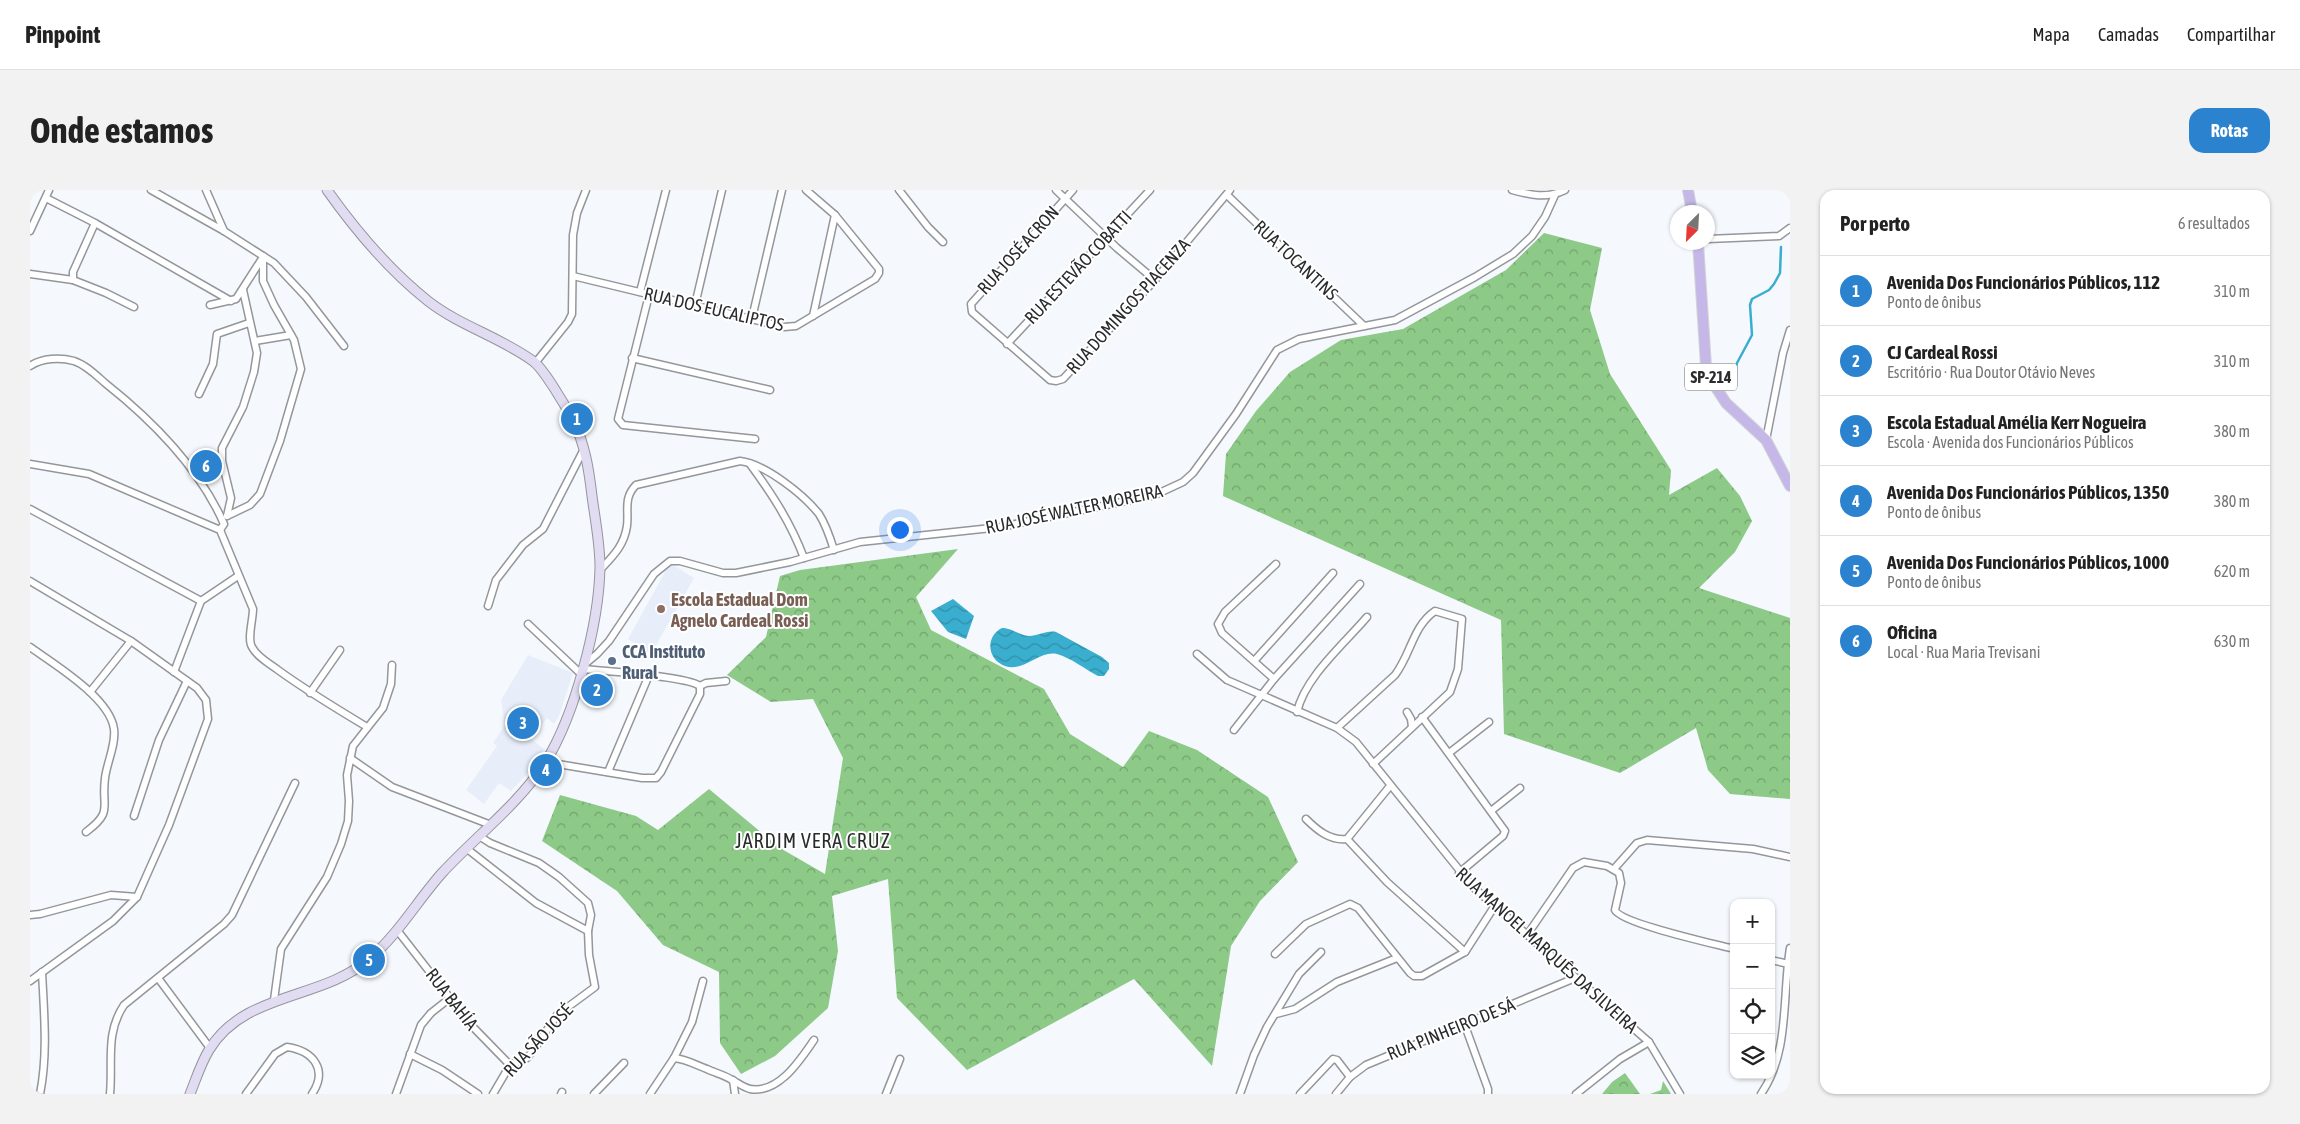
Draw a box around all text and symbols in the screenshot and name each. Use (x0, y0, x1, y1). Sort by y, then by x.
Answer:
text: Pinpoint (25, 21, 100, 48)
text: Mapa (2033, 24, 2070, 45)
text: Camadas (2098, 24, 2159, 45)
text: Compartilhar (2187, 24, 2275, 45)
button: Rotas (2189, 108, 2270, 153)
text: Onde estamos (30, 110, 213, 150)
street label: RUA JOSÉ ACRON (973, 201, 1063, 299)
north arrow (1670, 205, 1715, 250)
street label: RUA ESTEVÃO COBATTI (1020, 206, 1136, 328)
text: Por perto (1840, 211, 1910, 235)
text: 6 resultados (2178, 214, 2250, 232)
street label: RUA TOCANTINS (1250, 216, 1343, 305)
street label: RUA DOMINGOS PIACENZA (1062, 234, 1194, 378)
text: Avenida Dos Funcionários Públicos, 112 (1887, 271, 2160, 293)
text: 1 (1852, 282, 1860, 300)
text: 310 m (2214, 282, 2250, 300)
street label: RUA DOS EUCALIPTOS (642, 283, 786, 335)
text: Ponto de ônibus (1887, 293, 1981, 311)
text: CJ Cardeal Rossi (1887, 341, 1998, 363)
text: 2 (1852, 352, 1860, 370)
text: 310 m (2214, 352, 2250, 370)
road number: SP-214 (1685, 363, 1737, 390)
text: Escritório · Rua Doutor Otávio Neves (1887, 363, 2095, 381)
pin: 1 (561, 400, 593, 438)
text: Escola Estadual Amélia Kerr Nogueira (1887, 411, 2146, 433)
text: 3 (1852, 422, 1860, 440)
text: 380 m (2214, 422, 2250, 440)
text: Escola · Avenida dos Funcionários Públicos (1887, 433, 2134, 451)
pin: 6 (190, 447, 222, 485)
street label: RUA JOSÉ WALTER MOREIRA (984, 480, 1165, 538)
text: Avenida Dos Funcionários Públicos, 1350 (1887, 481, 2169, 503)
text: 4 (1852, 492, 1860, 510)
text: 380 m (2214, 492, 2250, 510)
text: Ponto de ônibus (1887, 503, 1981, 521)
your location (887, 517, 913, 543)
text: Avenida Dos Funcionários Públicos, 1000 (1887, 551, 2169, 573)
text: 5 (1852, 562, 1860, 580)
text: 620 m (2214, 562, 2250, 580)
text: Ponto de ônibus (1887, 573, 1981, 591)
place label: Escola Estadual Dom Agnelo Cardeal Rossi (670, 589, 808, 631)
marker: Escola Estadual Dom Agnelo Cardeal Rossi (655, 603, 667, 615)
text: Oficina (1887, 621, 1937, 643)
text: 6 (1852, 632, 1860, 650)
text: 630 m (2214, 632, 2250, 650)
place label: CCA Instituto Rural (622, 641, 705, 683)
text: Local · Rua Maria Trevisani (1887, 643, 2040, 661)
marker: CCA Instituto Rural (606, 655, 618, 667)
pin: 2 (581, 671, 613, 709)
pin: 3 (507, 704, 539, 742)
pin: 4 (530, 751, 562, 789)
district label: JARDIM VERA CRUZ (735, 829, 891, 852)
street label: RUA MANOEL MARQUÊS DA SILVEIRA (1452, 863, 1642, 1037)
map controls (1730, 899, 1775, 1079)
button: + (1730, 899, 1775, 944)
pin: 5 (353, 941, 385, 979)
button: − (1730, 944, 1775, 989)
street label: RUA BAHÍA (422, 964, 483, 1034)
button: locate (1730, 989, 1775, 1034)
street label: RUA PINHEIRO DE SÁ (1384, 994, 1518, 1064)
street label: RUA SÃO JOSÉ (499, 999, 577, 1081)
button: layers (1730, 1034, 1775, 1079)

